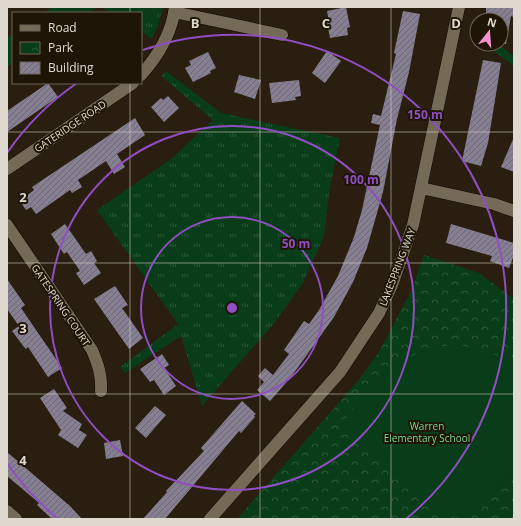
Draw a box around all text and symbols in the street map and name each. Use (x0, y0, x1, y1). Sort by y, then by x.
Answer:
legend (12, 12, 142, 84)
north arrow (469, 12, 509, 52)
text: N (486, 13, 499, 30)
text: B (191, 14, 200, 32)
text: C (322, 14, 330, 32)
text: D (451, 14, 461, 32)
text: Road (48, 19, 77, 36)
text: Park (48, 39, 74, 56)
text: Building (48, 59, 94, 76)
street label: GATERIDGE ROAD (31, 97, 109, 155)
text: 150 m (407, 106, 443, 123)
text: 100 m (343, 171, 379, 188)
text: 2 (19, 188, 27, 206)
street label: LAKESPRING WAY (376, 226, 418, 308)
text: 50 m (282, 235, 310, 252)
street label: GATESPRING COURT (28, 261, 94, 349)
centre of rings (225, 301, 239, 315)
text: 3 (19, 319, 27, 337)
park label: Warren Elementary School (384, 419, 470, 445)
text: 4 (19, 451, 27, 469)

